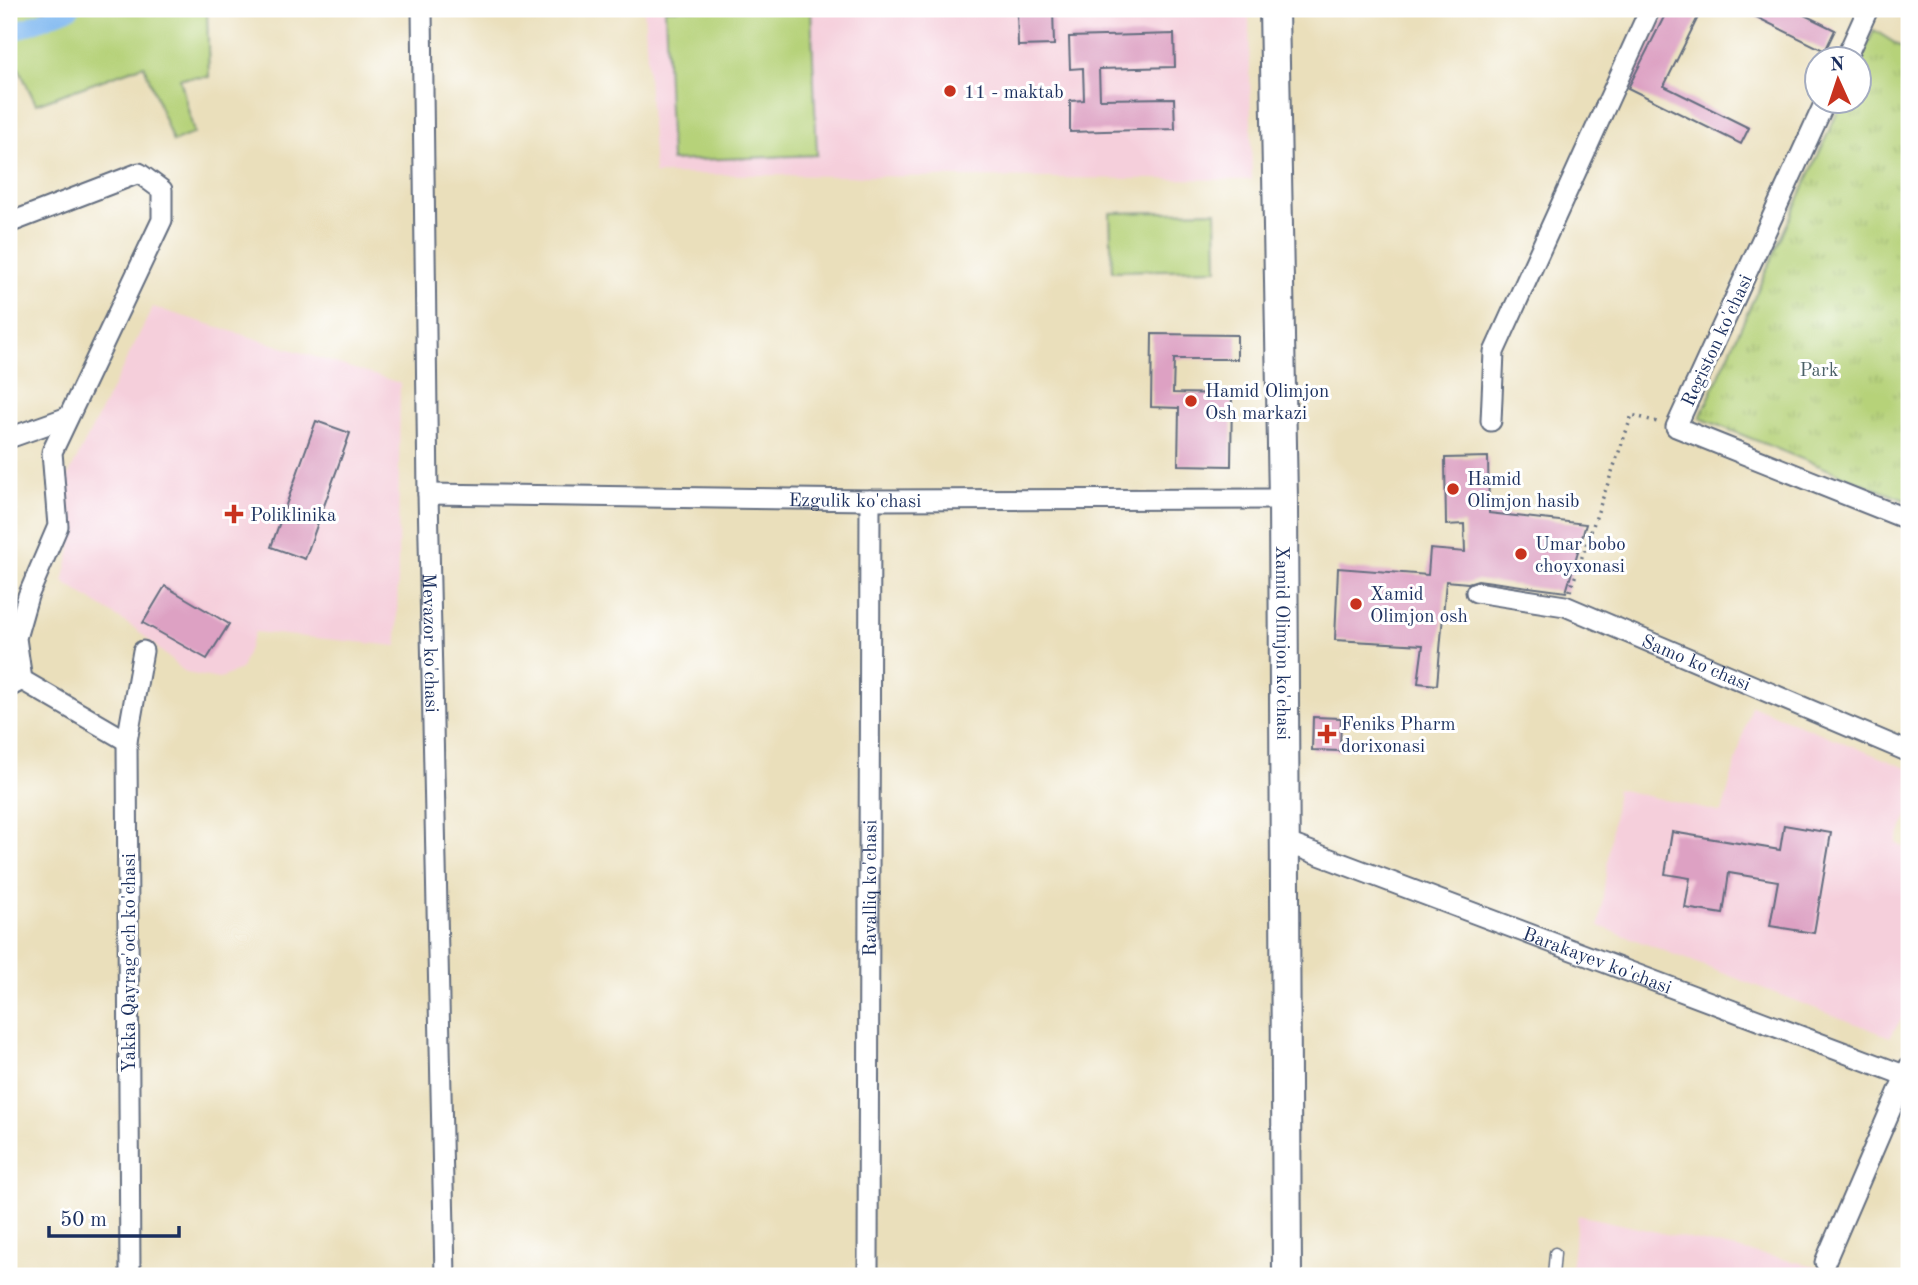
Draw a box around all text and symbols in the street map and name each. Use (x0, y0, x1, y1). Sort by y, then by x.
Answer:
north arrow (1802, 46, 1872, 116)
text: N (1829, 56, 1845, 75)
marker: 11 - maktab (942, 83, 958, 99)
place label: 11 - maktab (964, 84, 1064, 103)
street label: Registon ko'chasi (1679, 272, 1757, 410)
park label: Park (1799, 362, 1839, 381)
place label: Hamid Olimjon Osh markazi (1205, 383, 1329, 424)
marker: Hamid Olimjon Osh markazi (1183, 393, 1199, 409)
place label: Hamid Olimjon hasib (1467, 471, 1580, 512)
marker: Hamid Olimjon hasib (1445, 481, 1461, 497)
street label: Ezgulik ko'chasi (788, 492, 921, 512)
marker: Poliklinika (224, 504, 244, 524)
place label: Poliklinika (250, 507, 337, 526)
place label: Umar bobo choyxonasi (1535, 536, 1626, 577)
street label: Xamid Olimjon ko'chasi (1271, 546, 1291, 740)
marker: Umar bobo choyxonasi (1513, 546, 1529, 562)
street label: Mevazor ko'chasi (418, 573, 440, 713)
place label: Xamid Olimjon osh (1370, 586, 1468, 627)
marker: Xamid Olimjon osh (1348, 596, 1364, 612)
street label: Samo ko'chasi (1638, 633, 1753, 696)
place label: Feniks Pharm dorixonasi (1341, 716, 1456, 757)
marker: Feniks Pharm dorixonasi (1319, 726, 1335, 742)
street label: Ravalliq ko'chasi (862, 820, 881, 956)
street label: Yakka Qayrag'och ko'chasi (121, 853, 140, 1073)
street label: Barakayev ko'chasi (1520, 925, 1674, 999)
scale bar (49, 1194, 178, 1238)
text: 50 m (60, 1210, 107, 1231)

